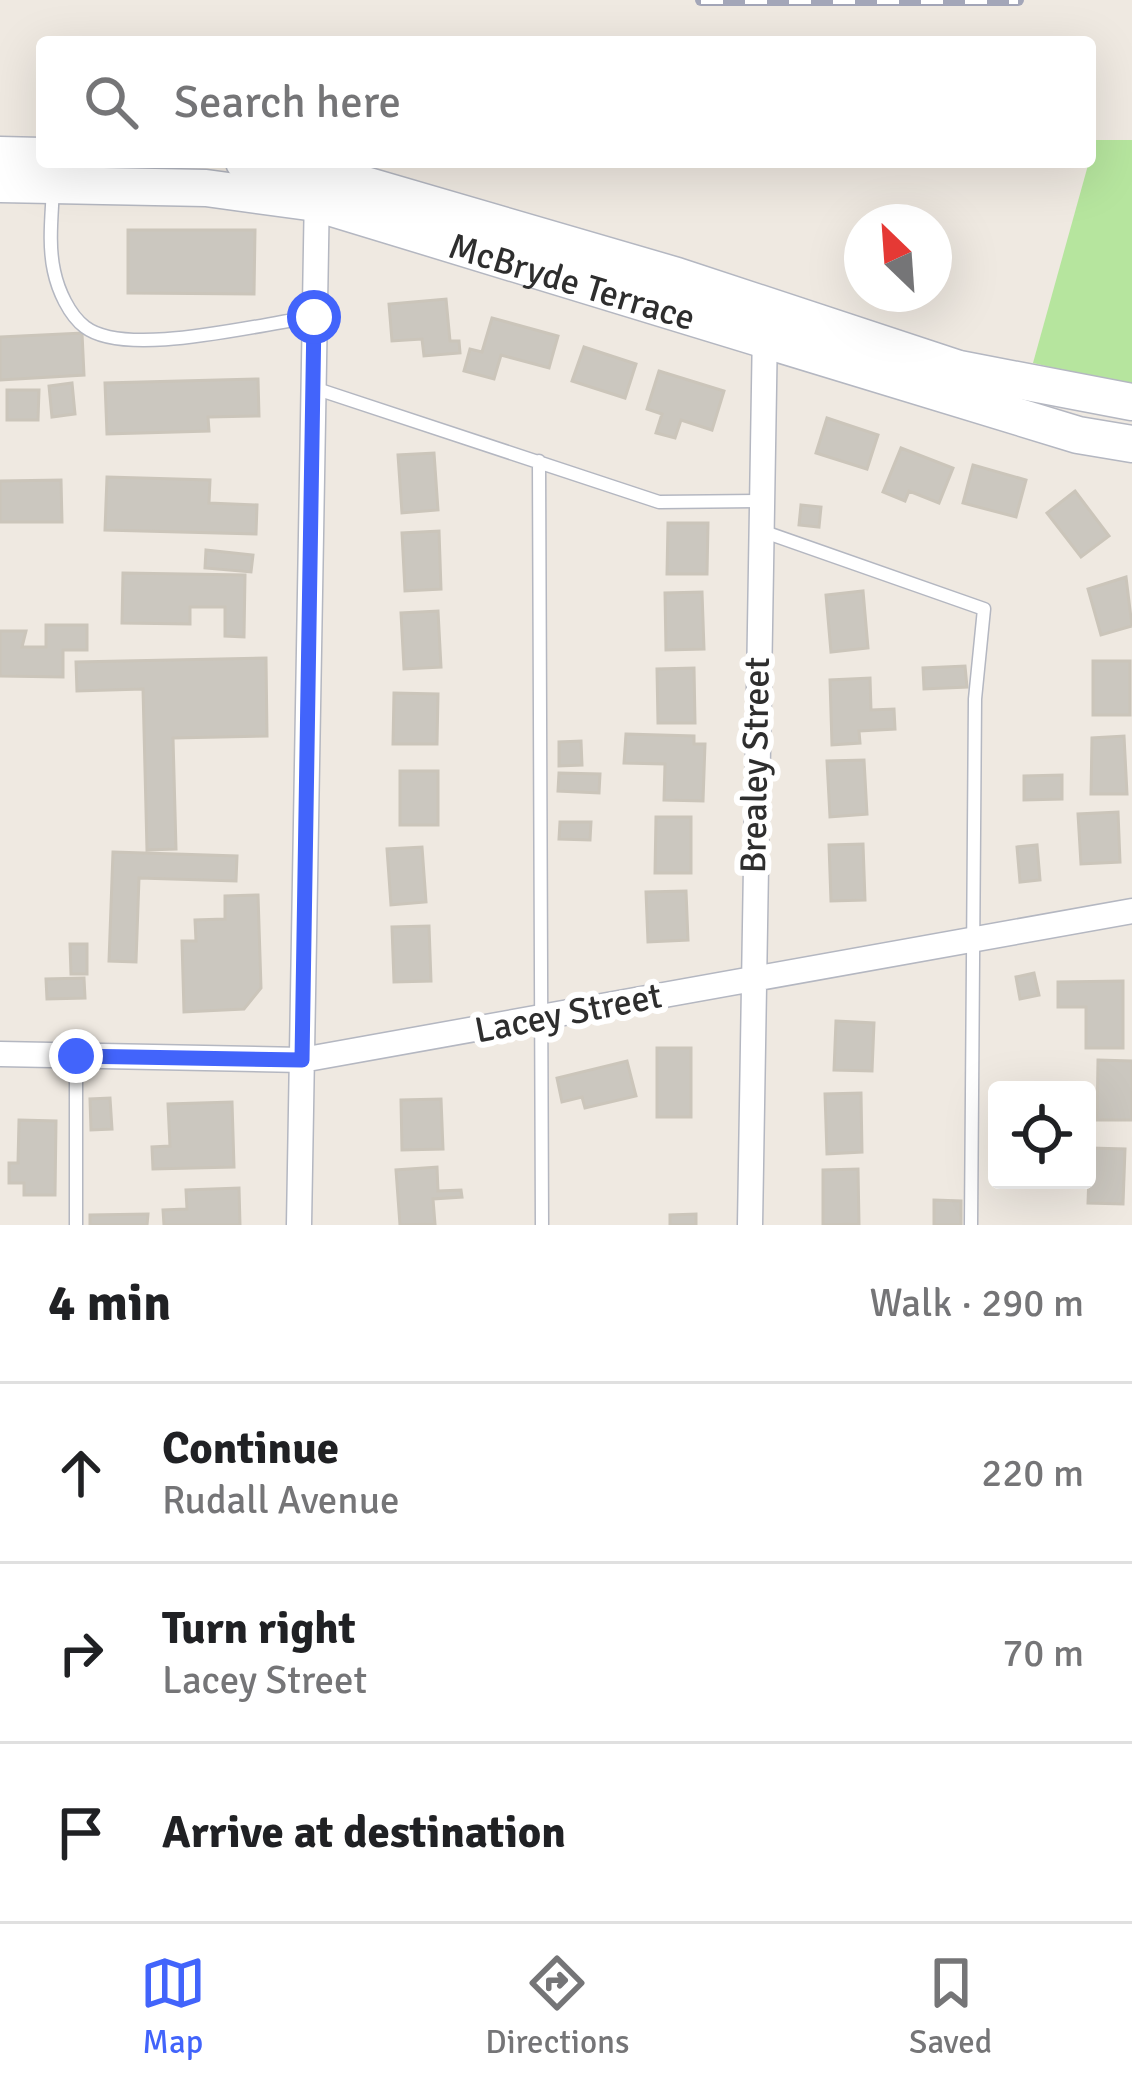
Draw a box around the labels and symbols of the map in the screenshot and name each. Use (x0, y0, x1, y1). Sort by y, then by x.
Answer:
north arrow (844, 204, 952, 312)
street label: McBryde Terrace (443, 224, 700, 341)
route start (287, 290, 341, 344)
street label: Brealey Street (731, 656, 780, 874)
street label: Lacey Street (471, 973, 666, 1054)
route end (49, 1029, 103, 1083)

